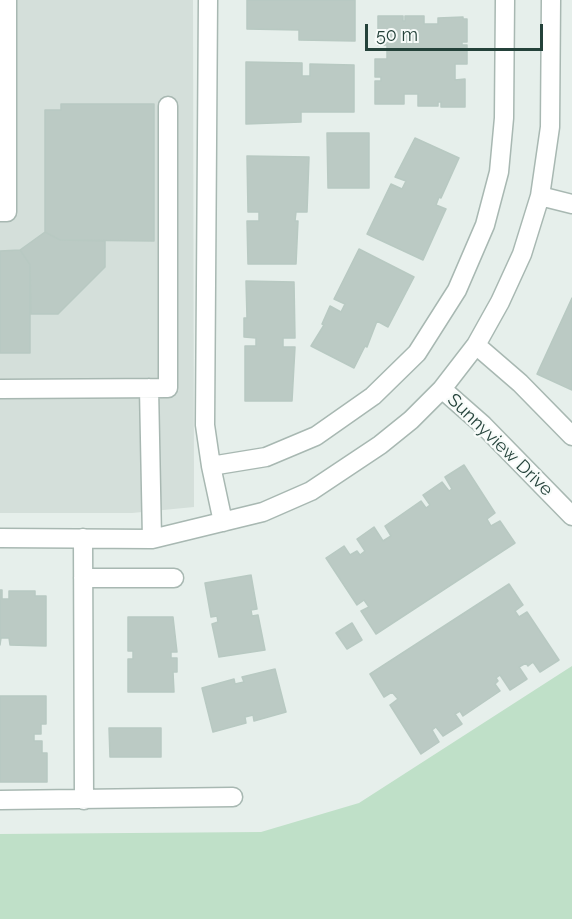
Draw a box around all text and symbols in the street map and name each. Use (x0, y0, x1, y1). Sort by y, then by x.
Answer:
scale bar (368, 12, 546, 50)
text: 50 m (376, 24, 418, 45)
street label: Sunnyview Drive (443, 389, 557, 501)

